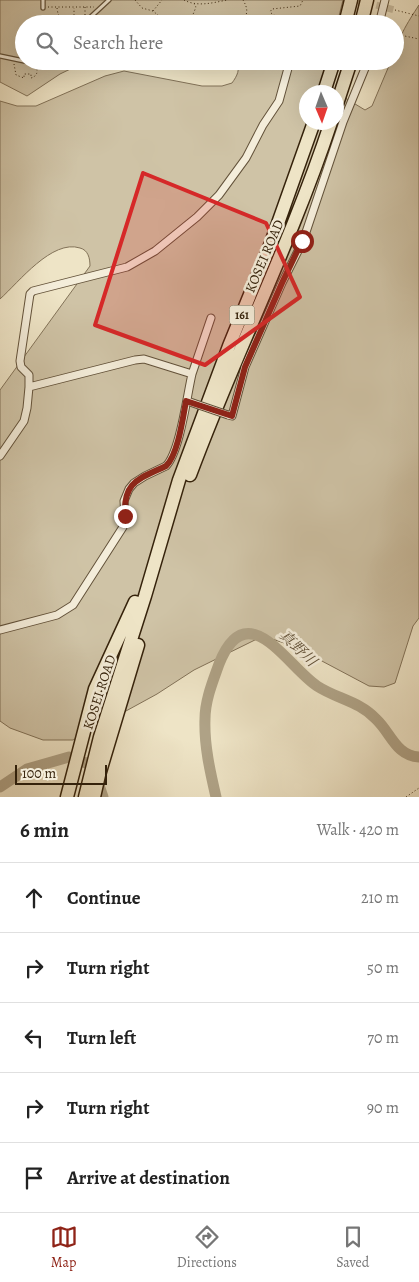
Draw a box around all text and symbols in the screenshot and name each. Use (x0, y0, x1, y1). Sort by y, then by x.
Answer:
search box (15, 15, 404, 70)
icon: search (33, 29, 61, 57)
text: Search here (73, 30, 163, 56)
north arrow (299, 85, 344, 130)
street label: KOSEI ROAD (241, 217, 288, 296)
route start (291, 230, 314, 253)
road number: 161 (230, 306, 254, 324)
route end (114, 505, 137, 528)
water label: 真野川 (275, 625, 323, 672)
street label: KOSEI ROAD (78, 652, 121, 732)
scale bar (15, 762, 108, 785)
text: 100 m (22, 764, 56, 783)
text: 6 min (20, 816, 69, 844)
text: Walk · 420 m (317, 819, 399, 841)
icon: ahead (20, 884, 48, 912)
text: Continue (67, 885, 141, 911)
text: 210 m (361, 887, 399, 909)
icon: right (20, 954, 48, 982)
text: Turn right (67, 955, 149, 981)
text: 50 m (367, 957, 399, 979)
icon: left (20, 1024, 48, 1052)
text: Turn left (67, 1025, 136, 1051)
text: 70 m (367, 1027, 399, 1049)
icon: right (20, 1094, 48, 1122)
text: Turn right (67, 1095, 149, 1121)
text: 90 m (367, 1097, 399, 1119)
icon: arrive (20, 1164, 48, 1192)
text: Arrive at destination (67, 1165, 230, 1191)
tab: Map (50, 1223, 78, 1272)
tab: Directions (177, 1223, 237, 1272)
tab: Saved (336, 1223, 369, 1272)

